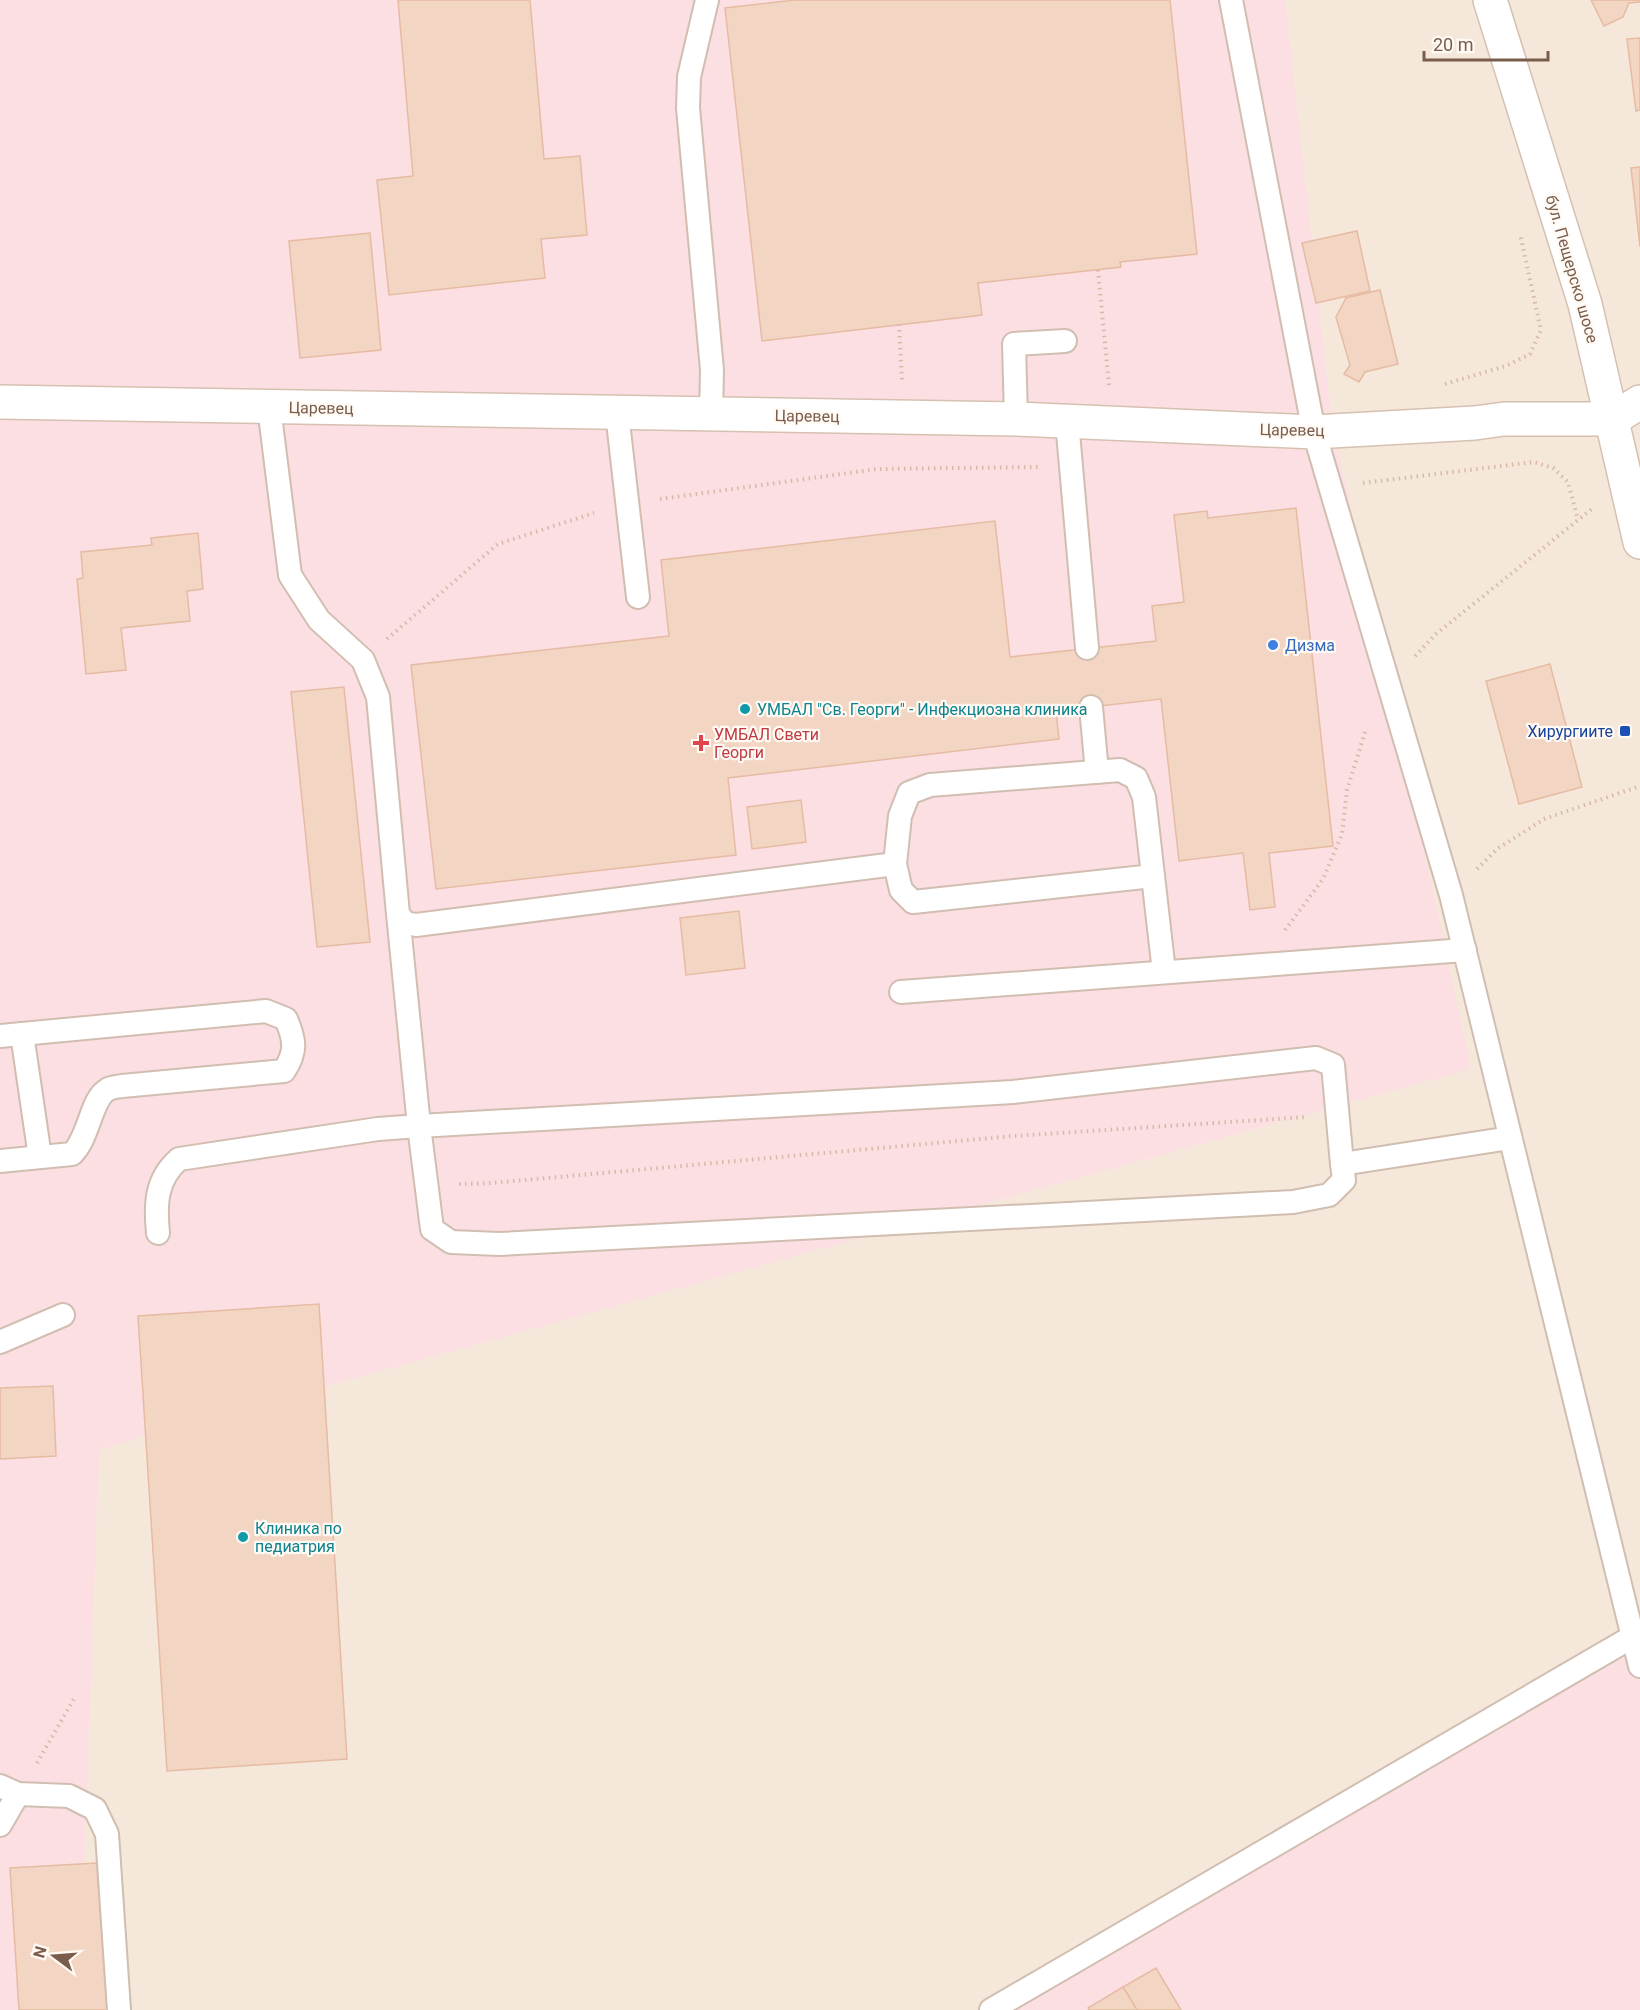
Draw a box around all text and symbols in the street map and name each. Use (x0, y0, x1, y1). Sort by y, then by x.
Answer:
scale bar (1424, 24, 1548, 62)
text: 20 m (1433, 34, 1473, 55)
street label: бул. Пещерско шосе (1542, 193, 1602, 345)
street label: Царевец (288, 398, 354, 418)
street label: Царевец (774, 406, 840, 426)
street label: Царевец (1259, 420, 1325, 440)
place label: Дизма (1285, 636, 1335, 655)
marker: Дизма (1266, 638, 1280, 652)
place label: УМБАЛ "Св. Георги" - Инфекциозна клиника (757, 700, 1088, 719)
marker: УМБАЛ "Св. Георги" - Инфекциозна клиника (738, 702, 752, 716)
place label: Хирургиите (1528, 722, 1613, 741)
marker: Хирургиите (1618, 724, 1632, 738)
place label: УМБАЛ Свети Георги (714, 725, 819, 762)
marker: УМБАЛ Свети Георги (692, 734, 710, 752)
place label: Клиника по педиатрия (255, 1519, 342, 1556)
marker: Клиника по педиатрия (236, 1530, 250, 1544)
north arrow (24, 1926, 84, 1986)
text: N (29, 1944, 51, 1960)

